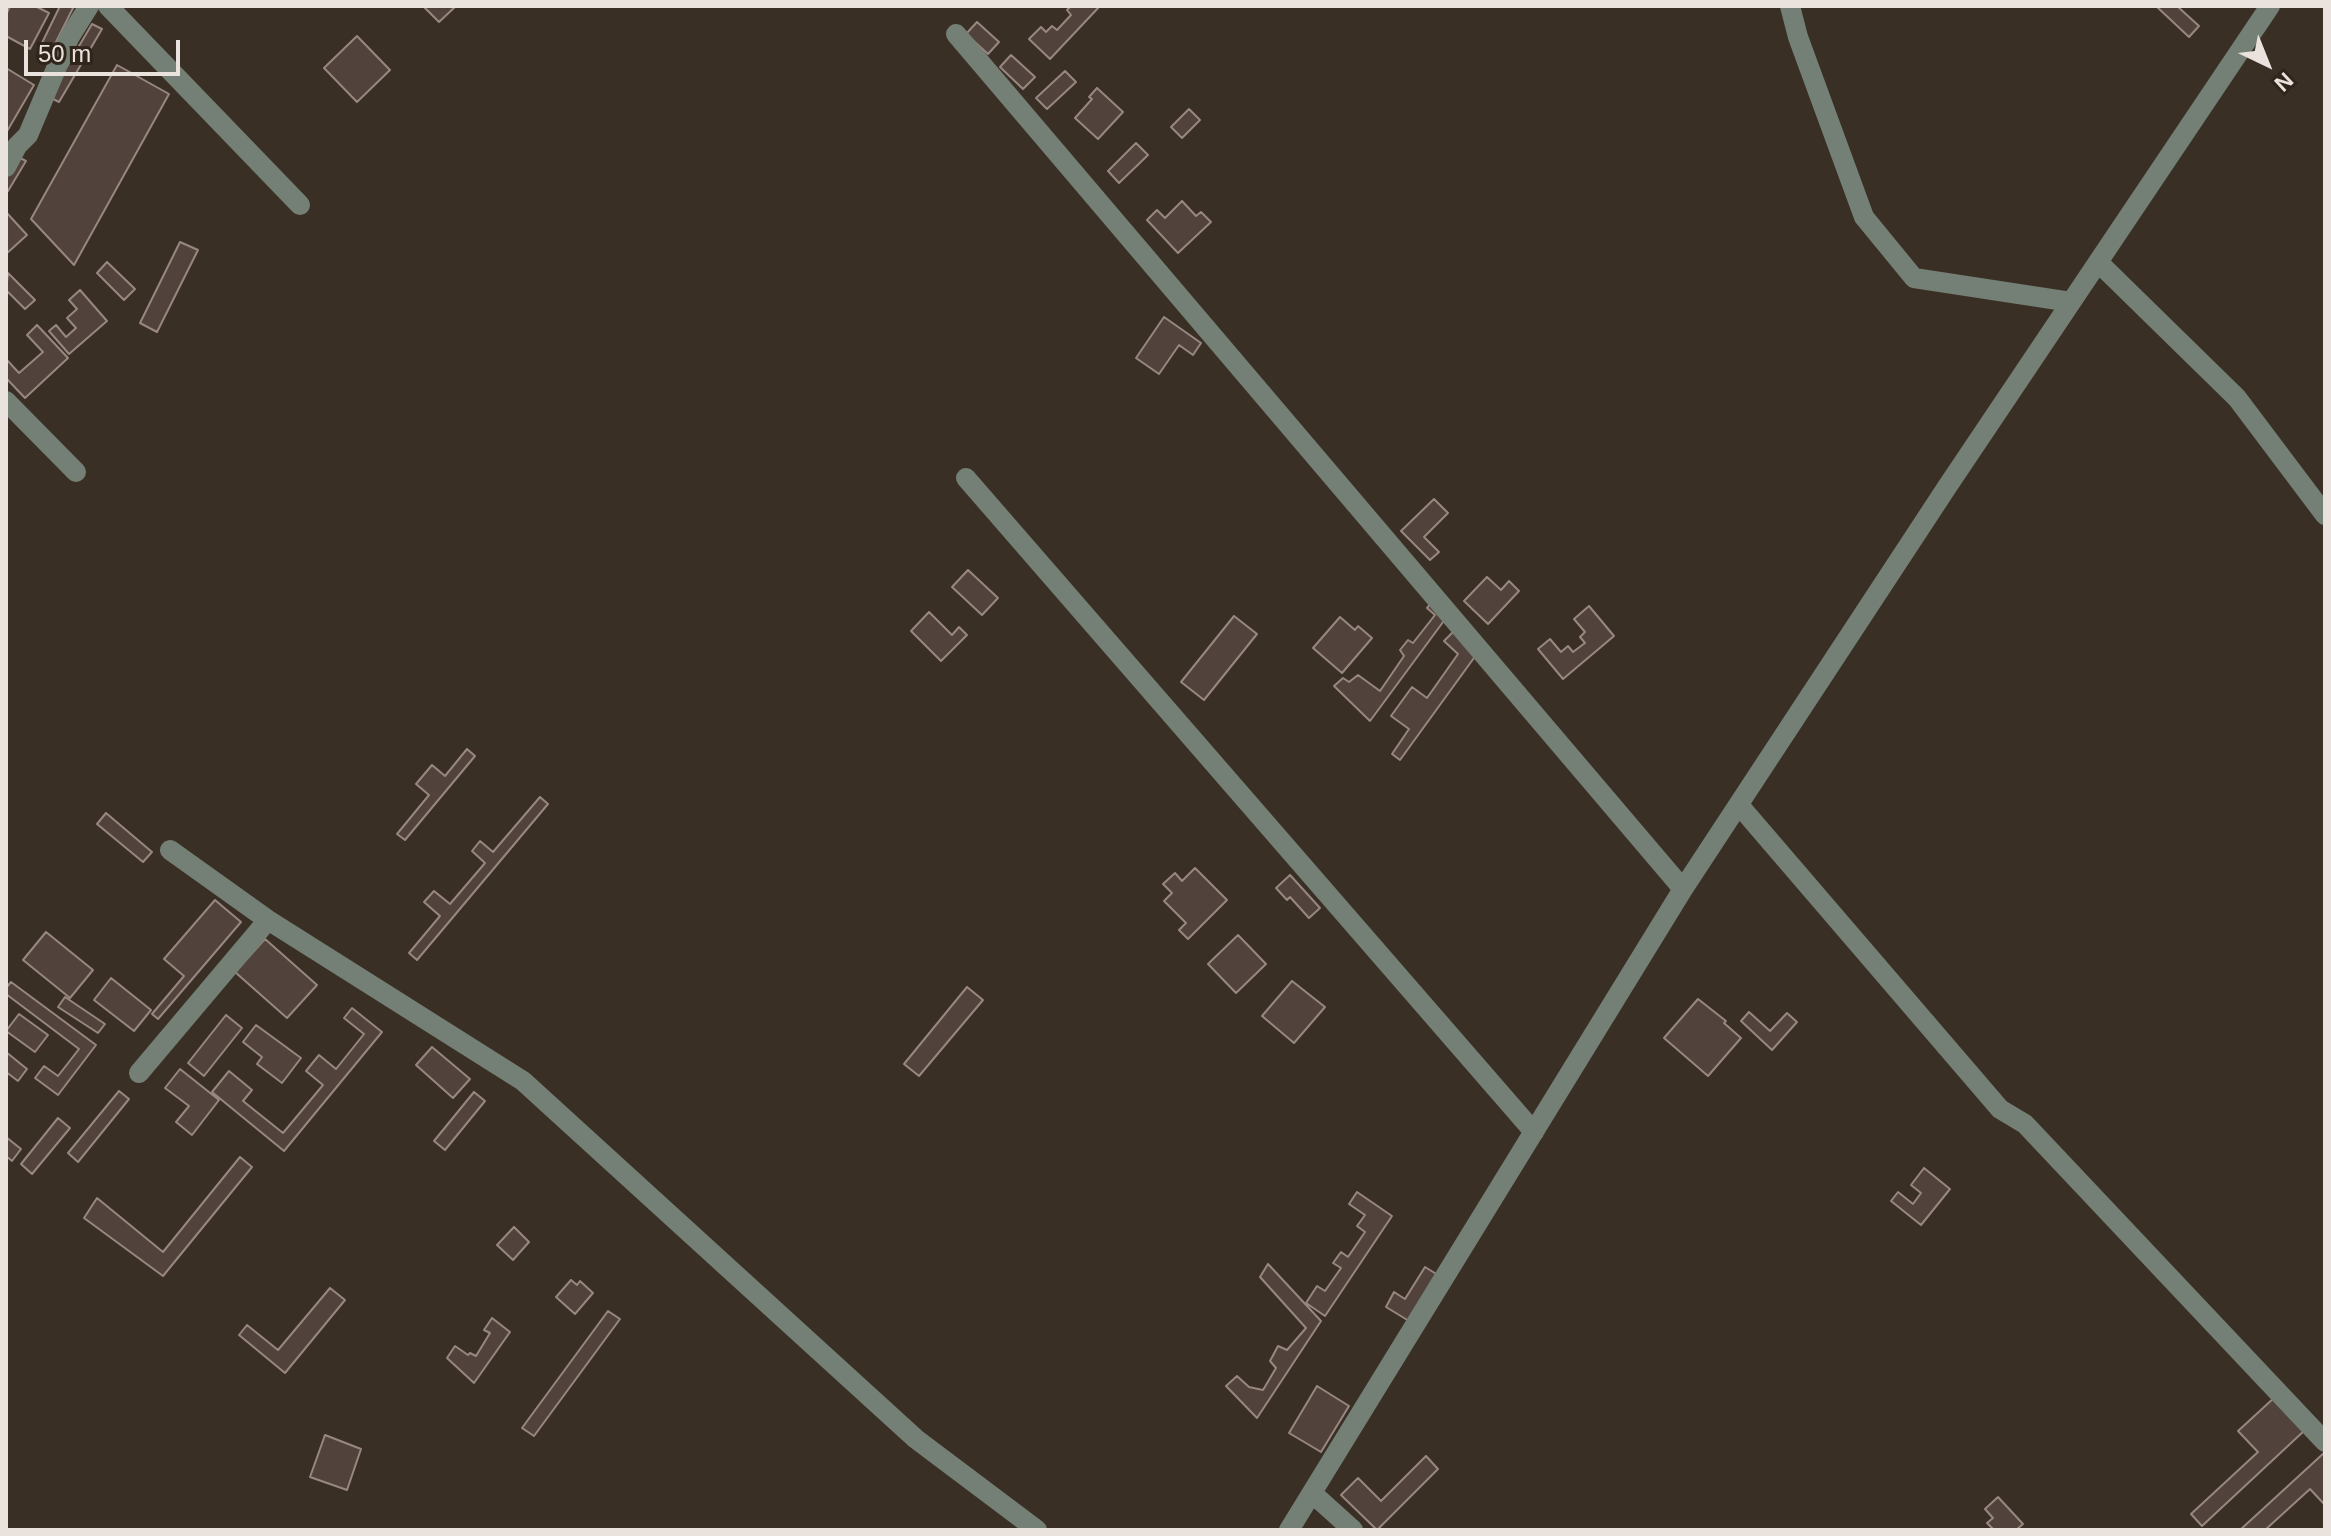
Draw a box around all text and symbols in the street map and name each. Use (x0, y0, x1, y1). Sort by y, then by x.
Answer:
scale bar (28, 24, 184, 74)
north arrow (2227, 24, 2307, 104)
text: 50 m (38, 40, 91, 67)
text: N (2269, 67, 2298, 96)

